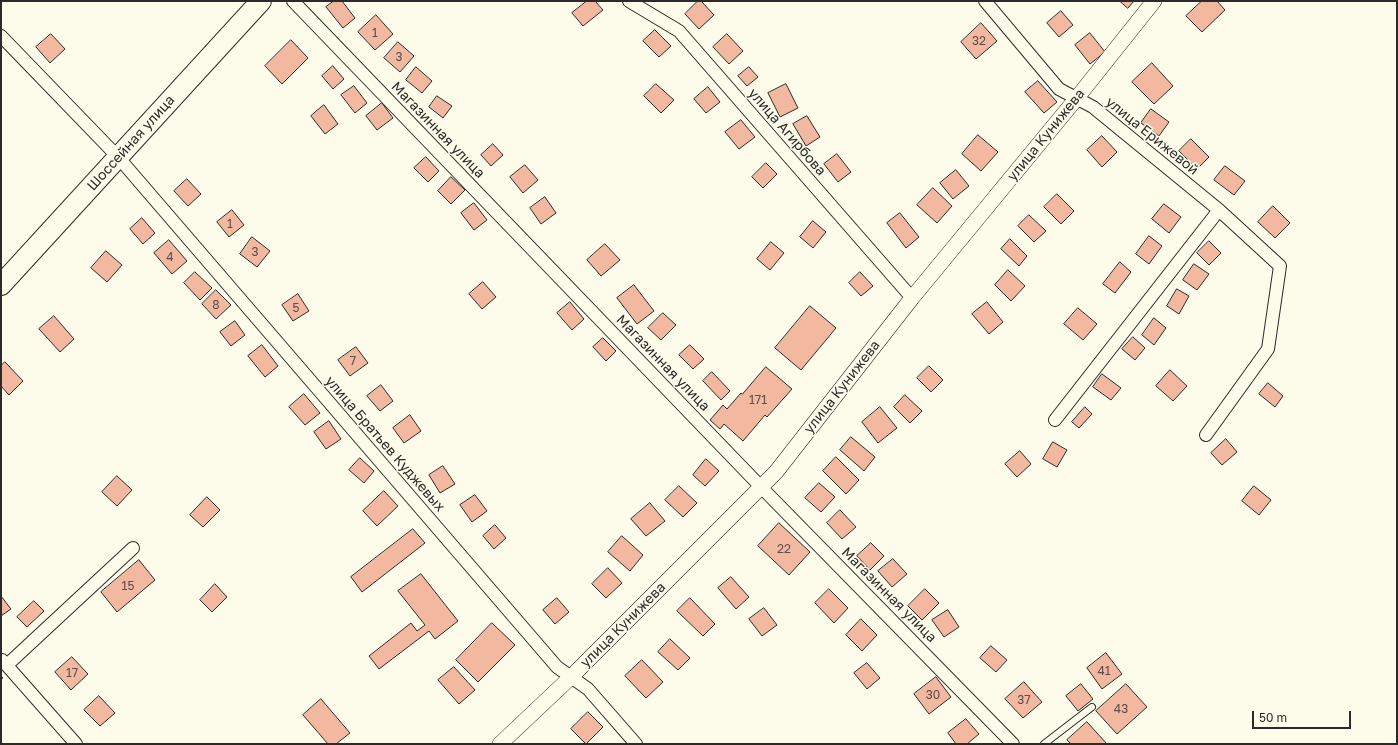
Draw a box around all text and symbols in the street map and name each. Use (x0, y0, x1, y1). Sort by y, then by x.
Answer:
house number: 1 (372, 26, 378, 40)
house number: 32 (972, 34, 986, 48)
house number: 3 (395, 50, 403, 64)
street label: Магазинная улица (388, 78, 488, 182)
street label: улица Агирбова (745, 85, 829, 179)
street label: улица Кунижева (1004, 86, 1088, 184)
street label: Шоссейная улица (84, 92, 178, 194)
street label: улица Ерижевой (1102, 94, 1202, 178)
house number: 1 (227, 217, 233, 231)
house number: 3 (251, 245, 259, 259)
house number: 4 (166, 250, 174, 264)
house number: 8 (212, 298, 220, 312)
house number: 5 (293, 301, 299, 315)
street label: Магазинная улица (613, 311, 713, 415)
street label: улица Кунижева (800, 337, 884, 437)
house number: 7 (350, 354, 356, 368)
street label: улица Братьев Куджевых (322, 373, 448, 515)
house number: 171 (749, 393, 767, 407)
house number: 22 (777, 542, 791, 556)
street label: Магазинная улица (838, 544, 940, 646)
house number: 15 (122, 579, 134, 593)
street label: улица Кунижева (577, 579, 669, 671)
house number: 41 (1097, 664, 1111, 678)
house number: 17 (66, 666, 78, 680)
house number: 30 (926, 688, 940, 702)
house number: 37 (1017, 693, 1031, 707)
house number: 43 (1114, 702, 1128, 716)
scale bar (1254, 703, 1353, 729)
text: 50 m (1259, 710, 1287, 725)

